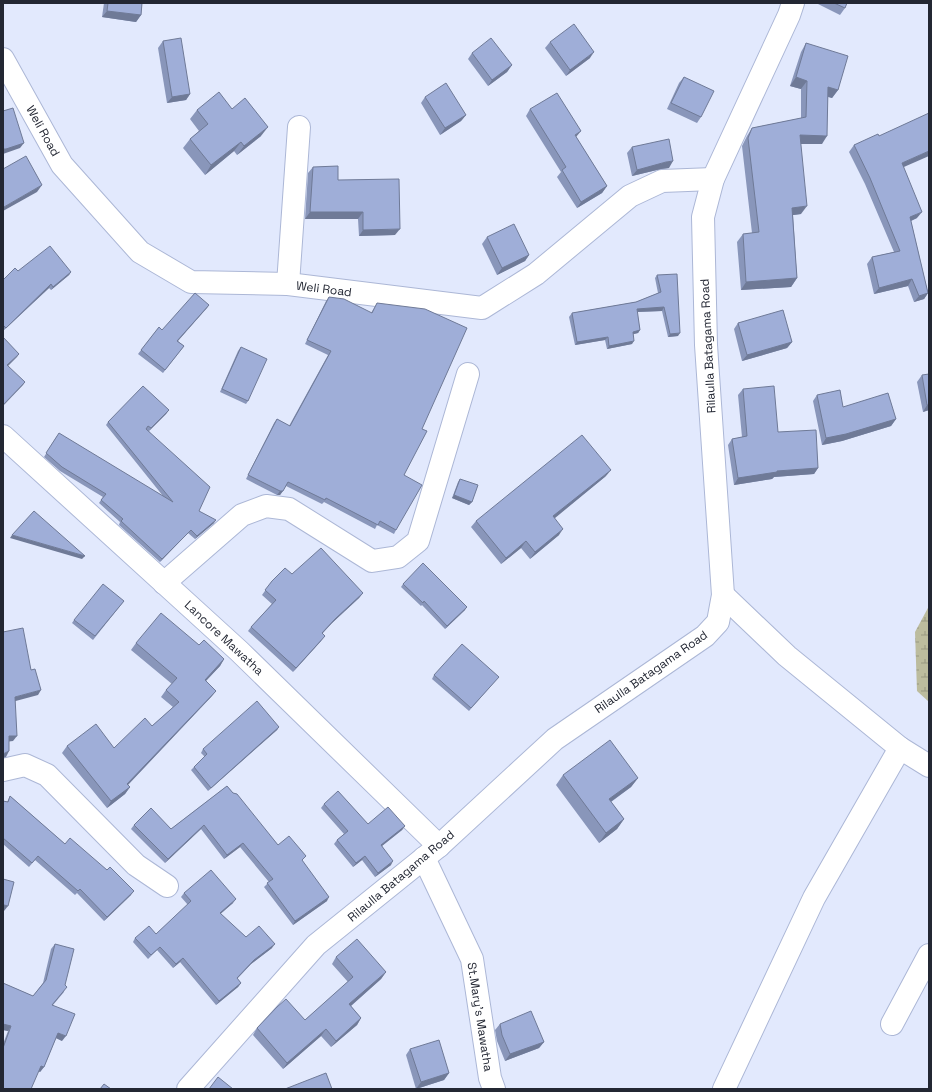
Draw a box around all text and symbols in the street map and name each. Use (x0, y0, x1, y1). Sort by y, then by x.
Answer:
street label: Weli Road (22, 103, 64, 159)
street label: Weli Road (295, 278, 353, 300)
street label: Rilaulla Batagama Road (696, 278, 720, 414)
street label: Lancore Mawatha (181, 597, 267, 679)
street label: Rilaulla Batagama Road (591, 627, 711, 717)
street label: Rilaulla Batagama Road (344, 827, 458, 925)
street label: St.Mary's Mawatha (463, 961, 497, 1073)

